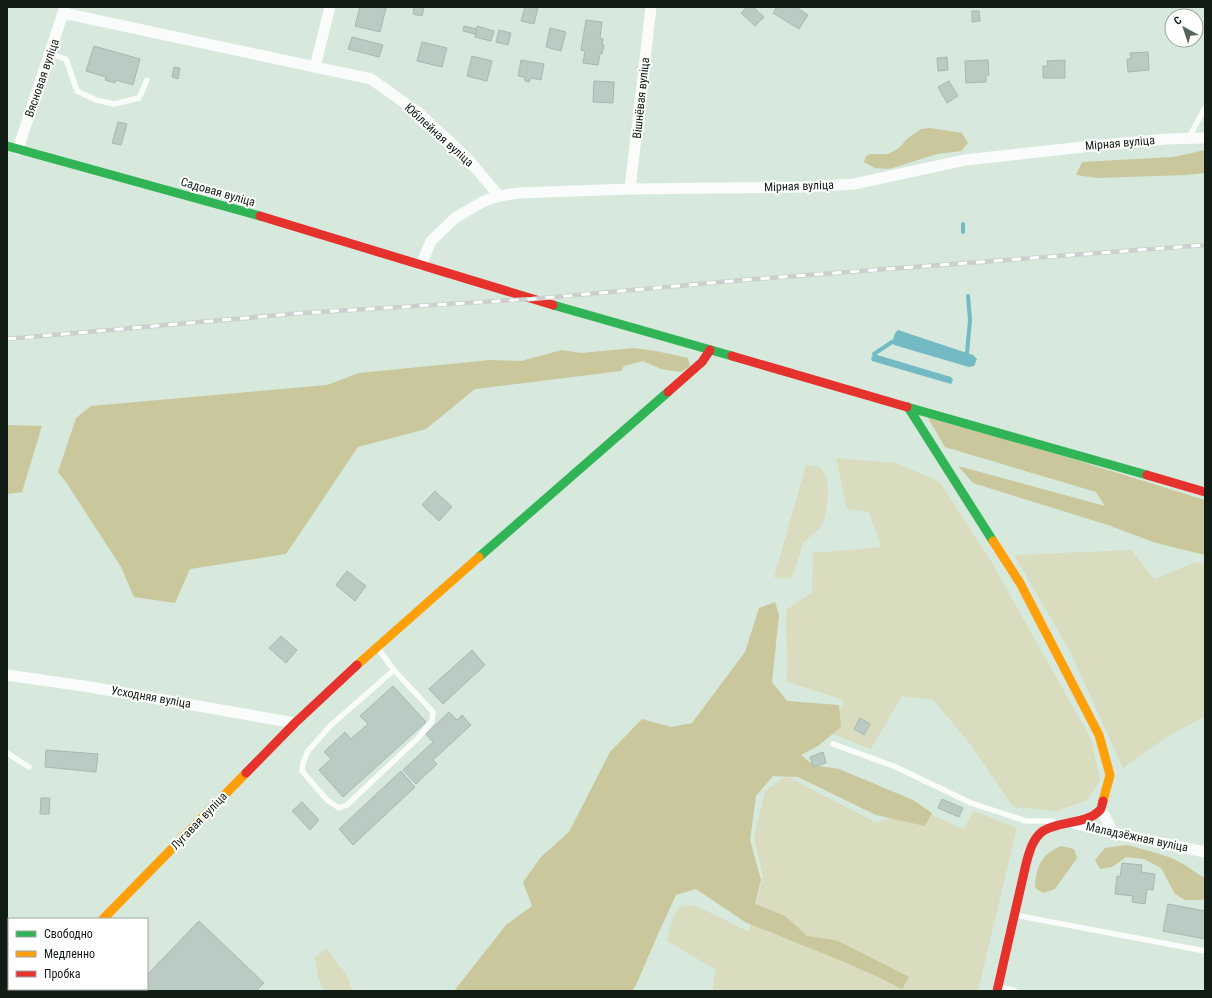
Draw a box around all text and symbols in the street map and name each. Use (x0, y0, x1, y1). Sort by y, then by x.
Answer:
north arrow (1164, 8, 1204, 48)
text: С (1171, 14, 1184, 28)
street label: Вясновая вуліца (22, 37, 62, 119)
street label: Вішнёвая вуліца (630, 57, 652, 139)
street label: Юбілейная вуліца (402, 100, 476, 170)
street label: Мірная вуліца (1085, 133, 1156, 153)
street label: Садовая вуліца (179, 175, 257, 209)
street label: Мірная вуліца (764, 178, 834, 194)
street label: Усходняя вуліца (110, 683, 192, 711)
street label: Лугавая вуліца (168, 789, 230, 853)
street label: Маладзёжная вуліца (1085, 819, 1190, 855)
legend (8, 918, 148, 990)
text: Свободно (44, 927, 93, 941)
text: Медленно (44, 947, 95, 961)
text: Пробка (44, 967, 81, 981)

